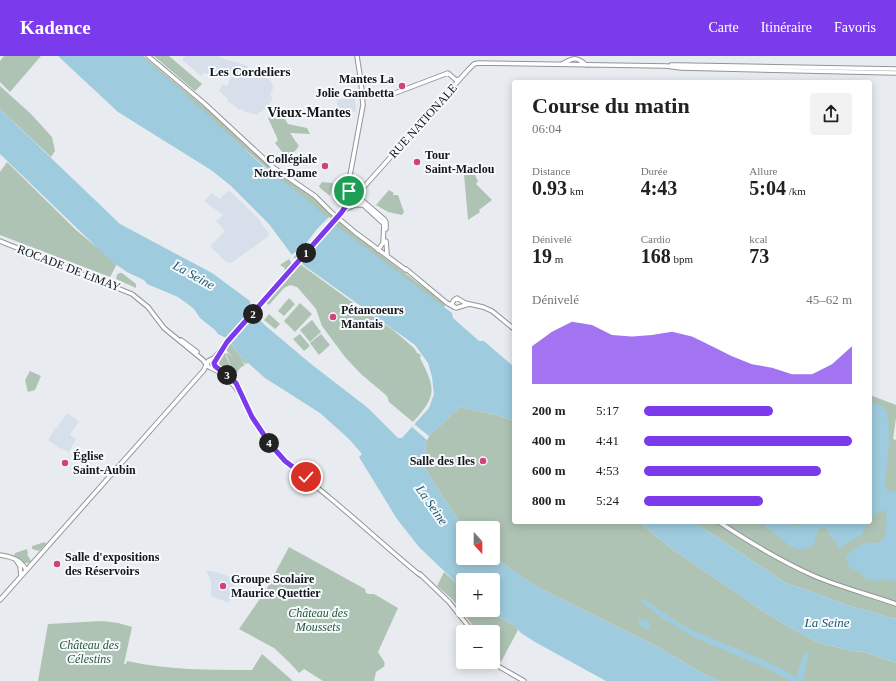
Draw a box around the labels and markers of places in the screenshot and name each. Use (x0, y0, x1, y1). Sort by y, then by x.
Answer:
place label: Mantes La Jolie Gambetta (316, 72, 394, 100)
marker: Mantes La Jolie Gambetta (397, 81, 407, 91)
place label: Tour Saint-Maclou (425, 148, 495, 176)
place label: Collégiale Notre-Dame (254, 152, 318, 180)
marker: Tour Saint-Maclou (412, 157, 422, 167)
marker: Collégiale Notre-Dame (320, 161, 330, 171)
pin (332, 174, 366, 208)
pin: 1 (296, 243, 316, 263)
place label: Pétancoeurs Mantais (341, 303, 404, 331)
pin: 2 (243, 304, 263, 324)
marker: Pétancoeurs Mantais (328, 312, 338, 322)
pin: 3 (217, 365, 237, 385)
pin: 4 (259, 433, 279, 453)
place label: Église Saint-Aubin (73, 449, 136, 477)
place label: Salle des Iles (410, 454, 475, 468)
marker: Salle des Iles (478, 456, 488, 466)
marker: Église Saint-Aubin (60, 458, 70, 468)
pin (289, 460, 323, 494)
place label: Salle d'expositions des Réservoirs (65, 550, 160, 578)
marker: Salle d'expositions des Réservoirs (52, 559, 62, 569)
place label: Groupe Scolaire Maurice Quettier (231, 572, 321, 600)
marker: Groupe Scolaire Maurice Quettier (218, 581, 228, 591)

